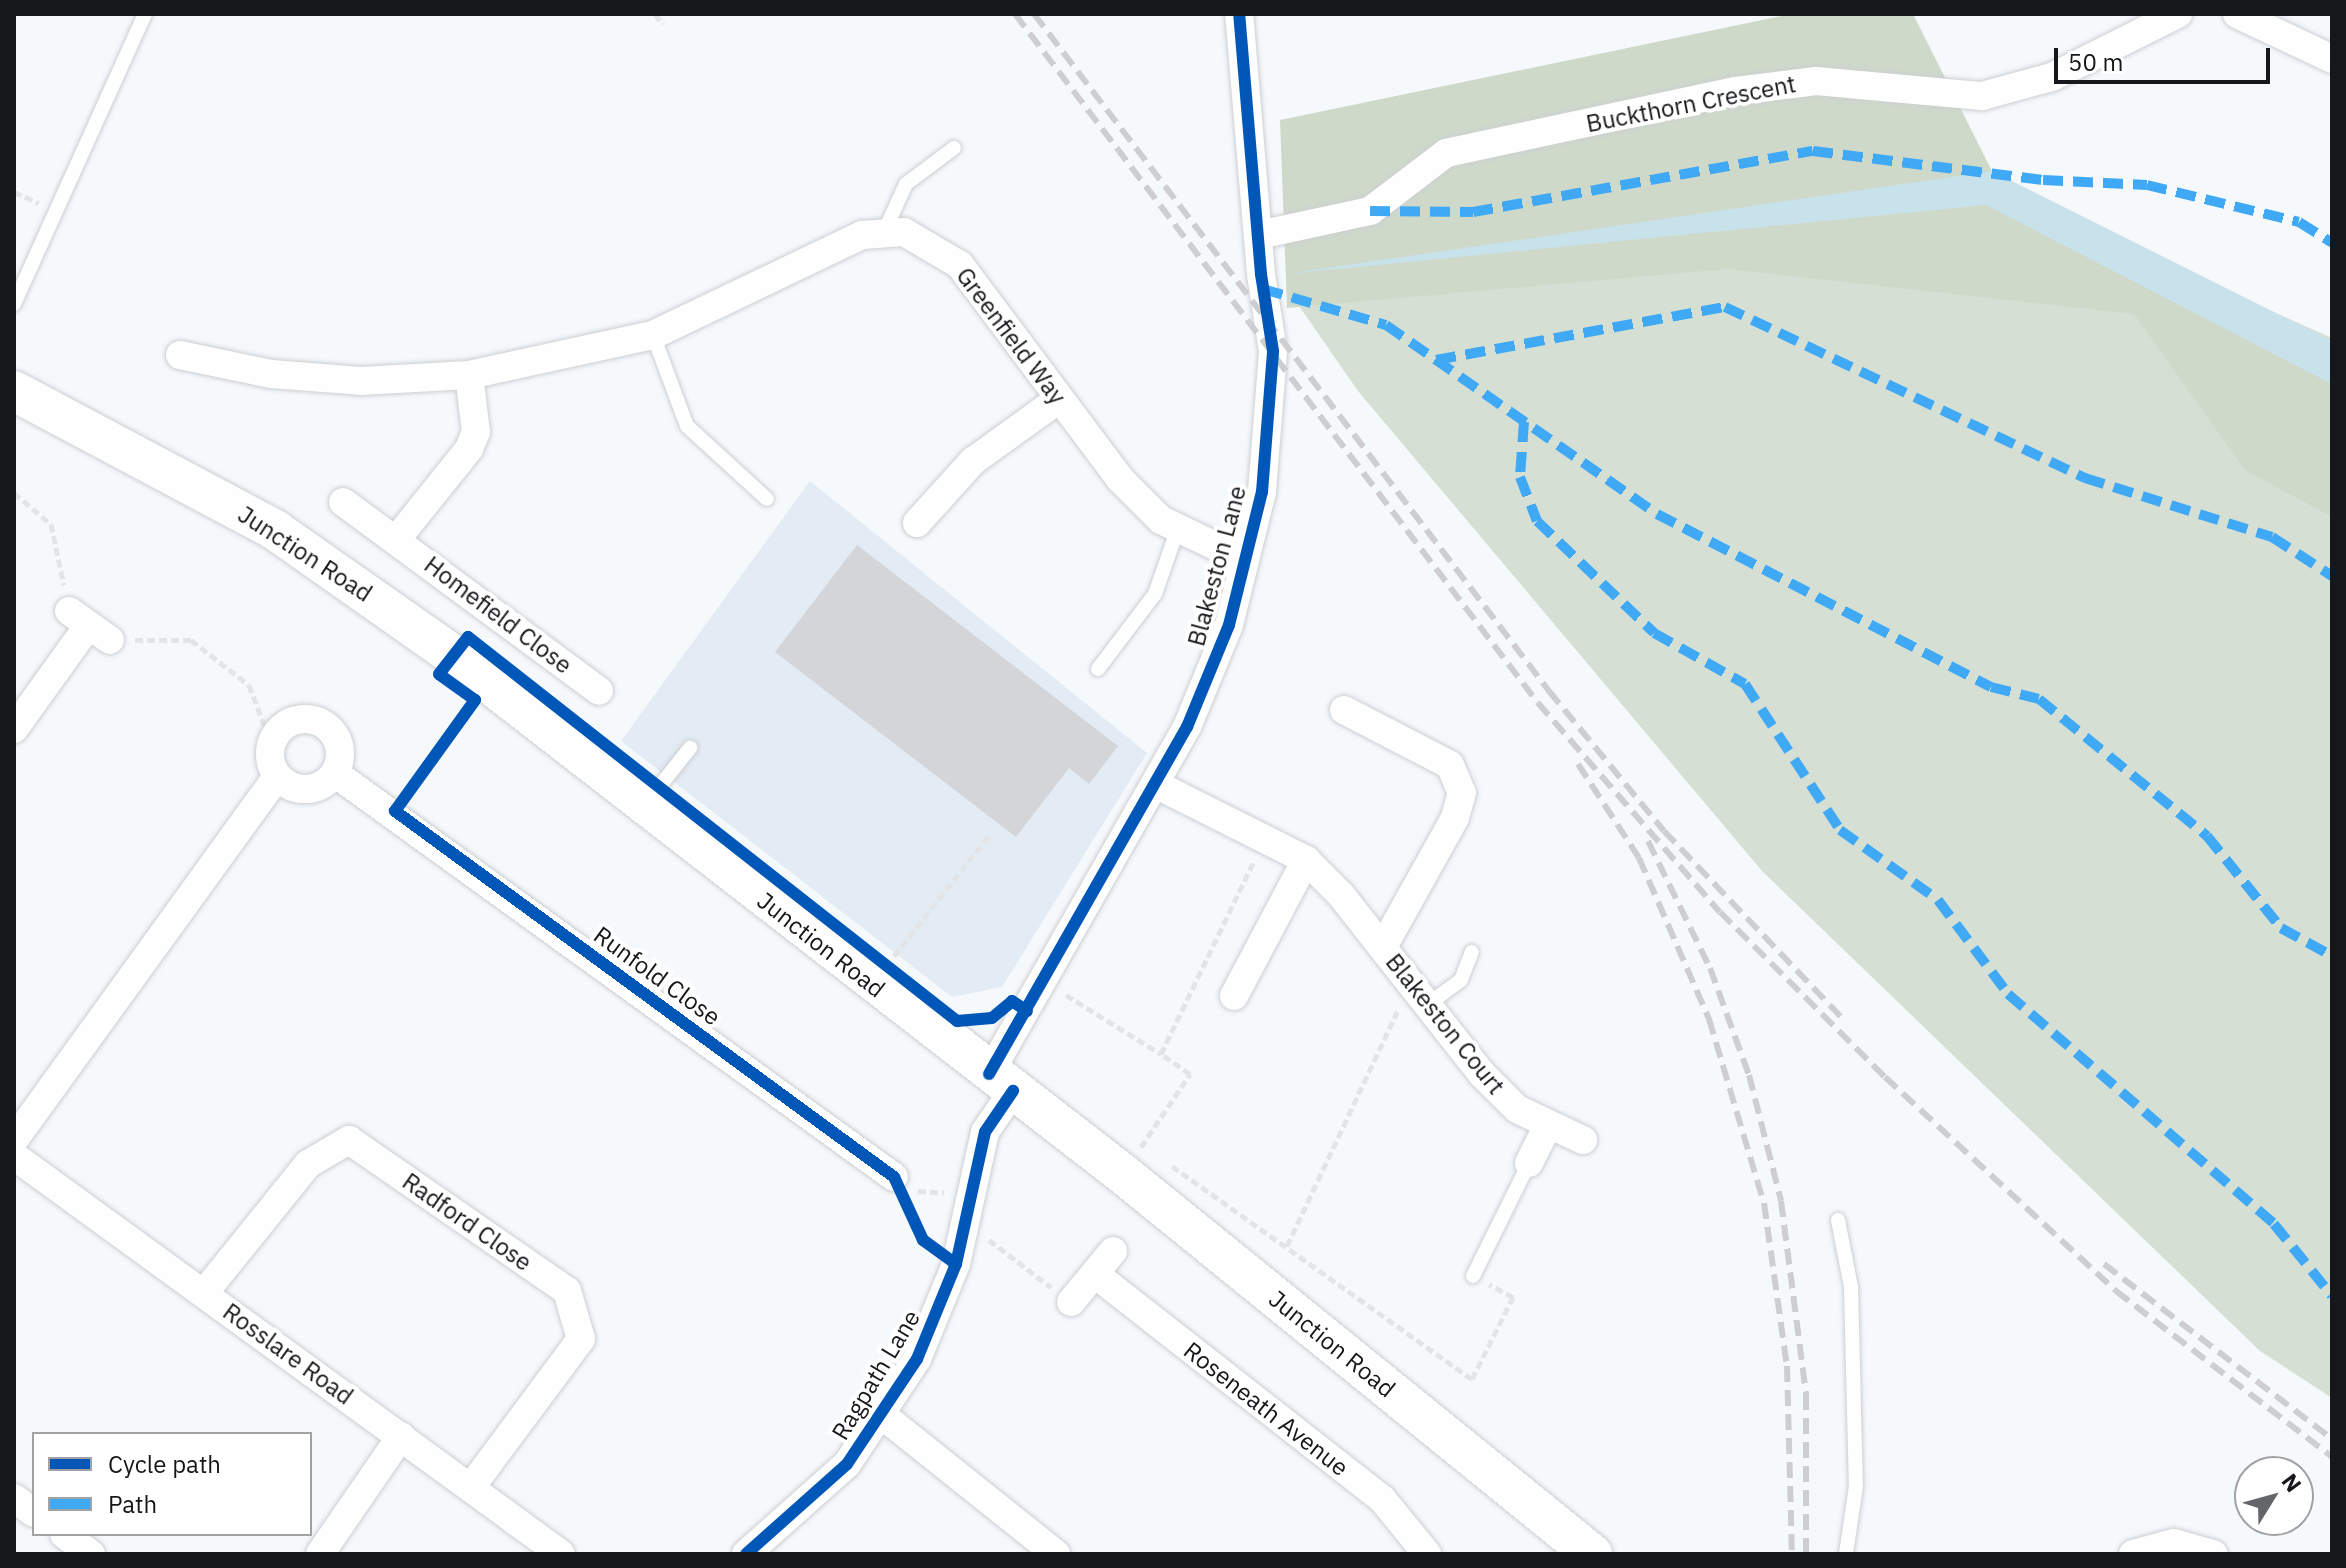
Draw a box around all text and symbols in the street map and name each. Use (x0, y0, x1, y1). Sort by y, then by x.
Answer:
scale bar (2058, 32, 2274, 82)
text: 50 m (2068, 46, 2123, 78)
street label: Buckthorn Crescent (1584, 70, 1798, 138)
street label: Greenfield Way (950, 262, 1072, 410)
street label: Blakeston Lane (1182, 483, 1252, 649)
street label: Junction Road (233, 500, 377, 608)
street label: Homefield Close (419, 550, 577, 680)
street label: Junction Road (751, 886, 891, 1004)
street label: Runfold Close (588, 920, 726, 1032)
street label: Blakeston Court (1380, 948, 1510, 1100)
street label: Radford Close (397, 1167, 537, 1277)
street label: Junction Road (1263, 1284, 1401, 1404)
street label: Rosslare Road (217, 1297, 359, 1411)
street label: Ragpath Lane (826, 1305, 926, 1445)
street label: Roseneath Avenue (1178, 1336, 1354, 1482)
legend (32, 1432, 312, 1536)
text: Cycle path (108, 1448, 221, 1480)
north arrow (2234, 1456, 2314, 1536)
text: N (2276, 1467, 2308, 1498)
text: Path (108, 1488, 157, 1520)

